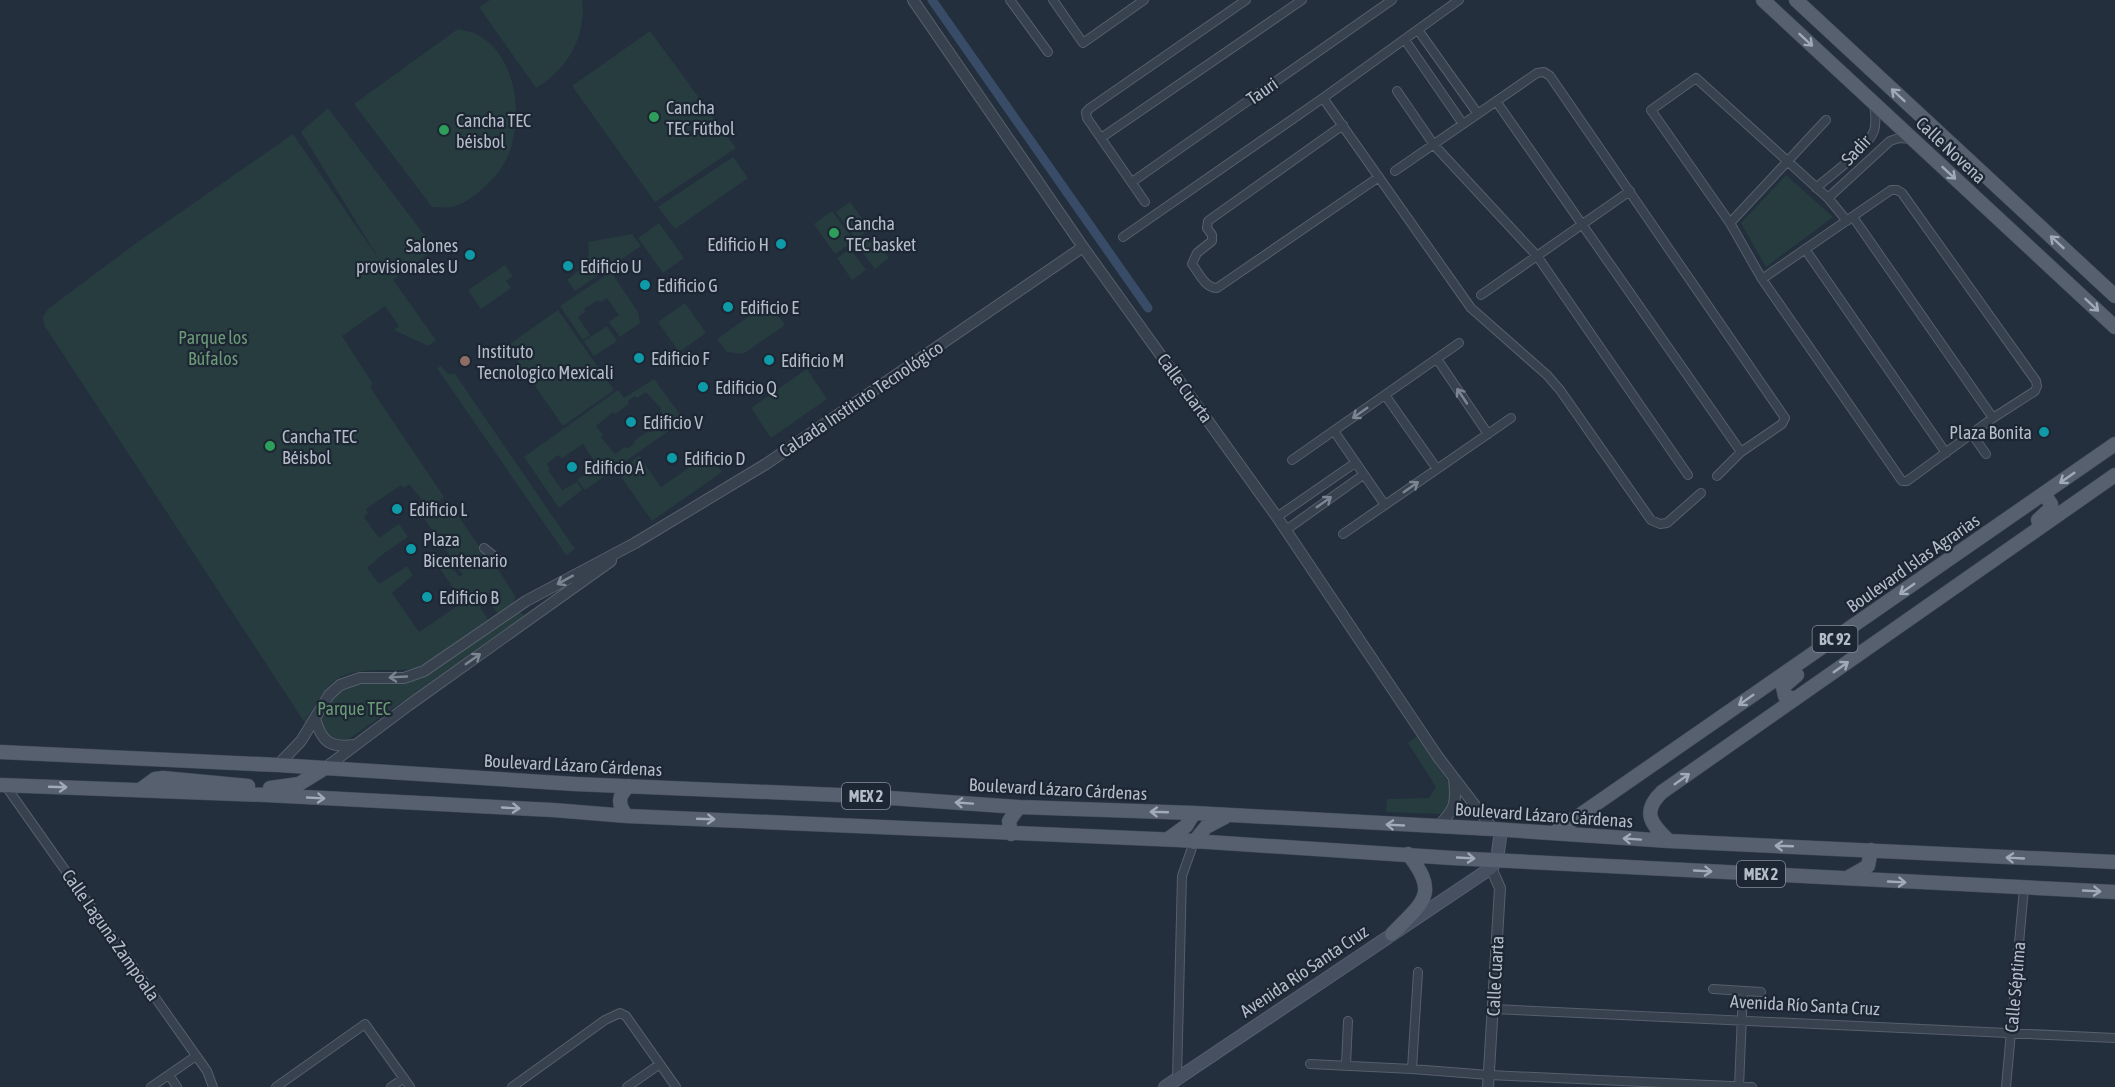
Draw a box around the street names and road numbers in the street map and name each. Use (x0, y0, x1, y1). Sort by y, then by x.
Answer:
street label: Tauri (1242, 73, 1282, 109)
street label: Calle Novena (1912, 112, 1990, 188)
street label: Sadir (1837, 130, 1876, 170)
street label: Calzada Instituto Tecnológico (775, 336, 947, 462)
street label: Calle Cuarta (1153, 349, 1217, 427)
street label: Boulevard Islas Agrarias (1843, 509, 1983, 617)
road number: BC 92 (1812, 626, 1858, 652)
street label: Boulevard Lázaro Cárdenas (483, 750, 663, 780)
street label: Boulevard Lázaro Cárdenas (968, 774, 1148, 804)
road number: MEX 2 (842, 783, 890, 809)
street label: Boulevard Lázaro Cárdenas (1454, 798, 1634, 832)
road number: MEX 2 (1737, 861, 1785, 887)
street label: Calle Laguna Zampoala (58, 865, 164, 1005)
street label: Avenida Río Santa Cruz (1236, 920, 1372, 1022)
street label: Calle Cuarta (1482, 935, 1508, 1017)
street label: Calle Séptima (2001, 941, 2029, 1033)
street label: Avenida Río Santa Cruz (1730, 991, 1881, 1019)

